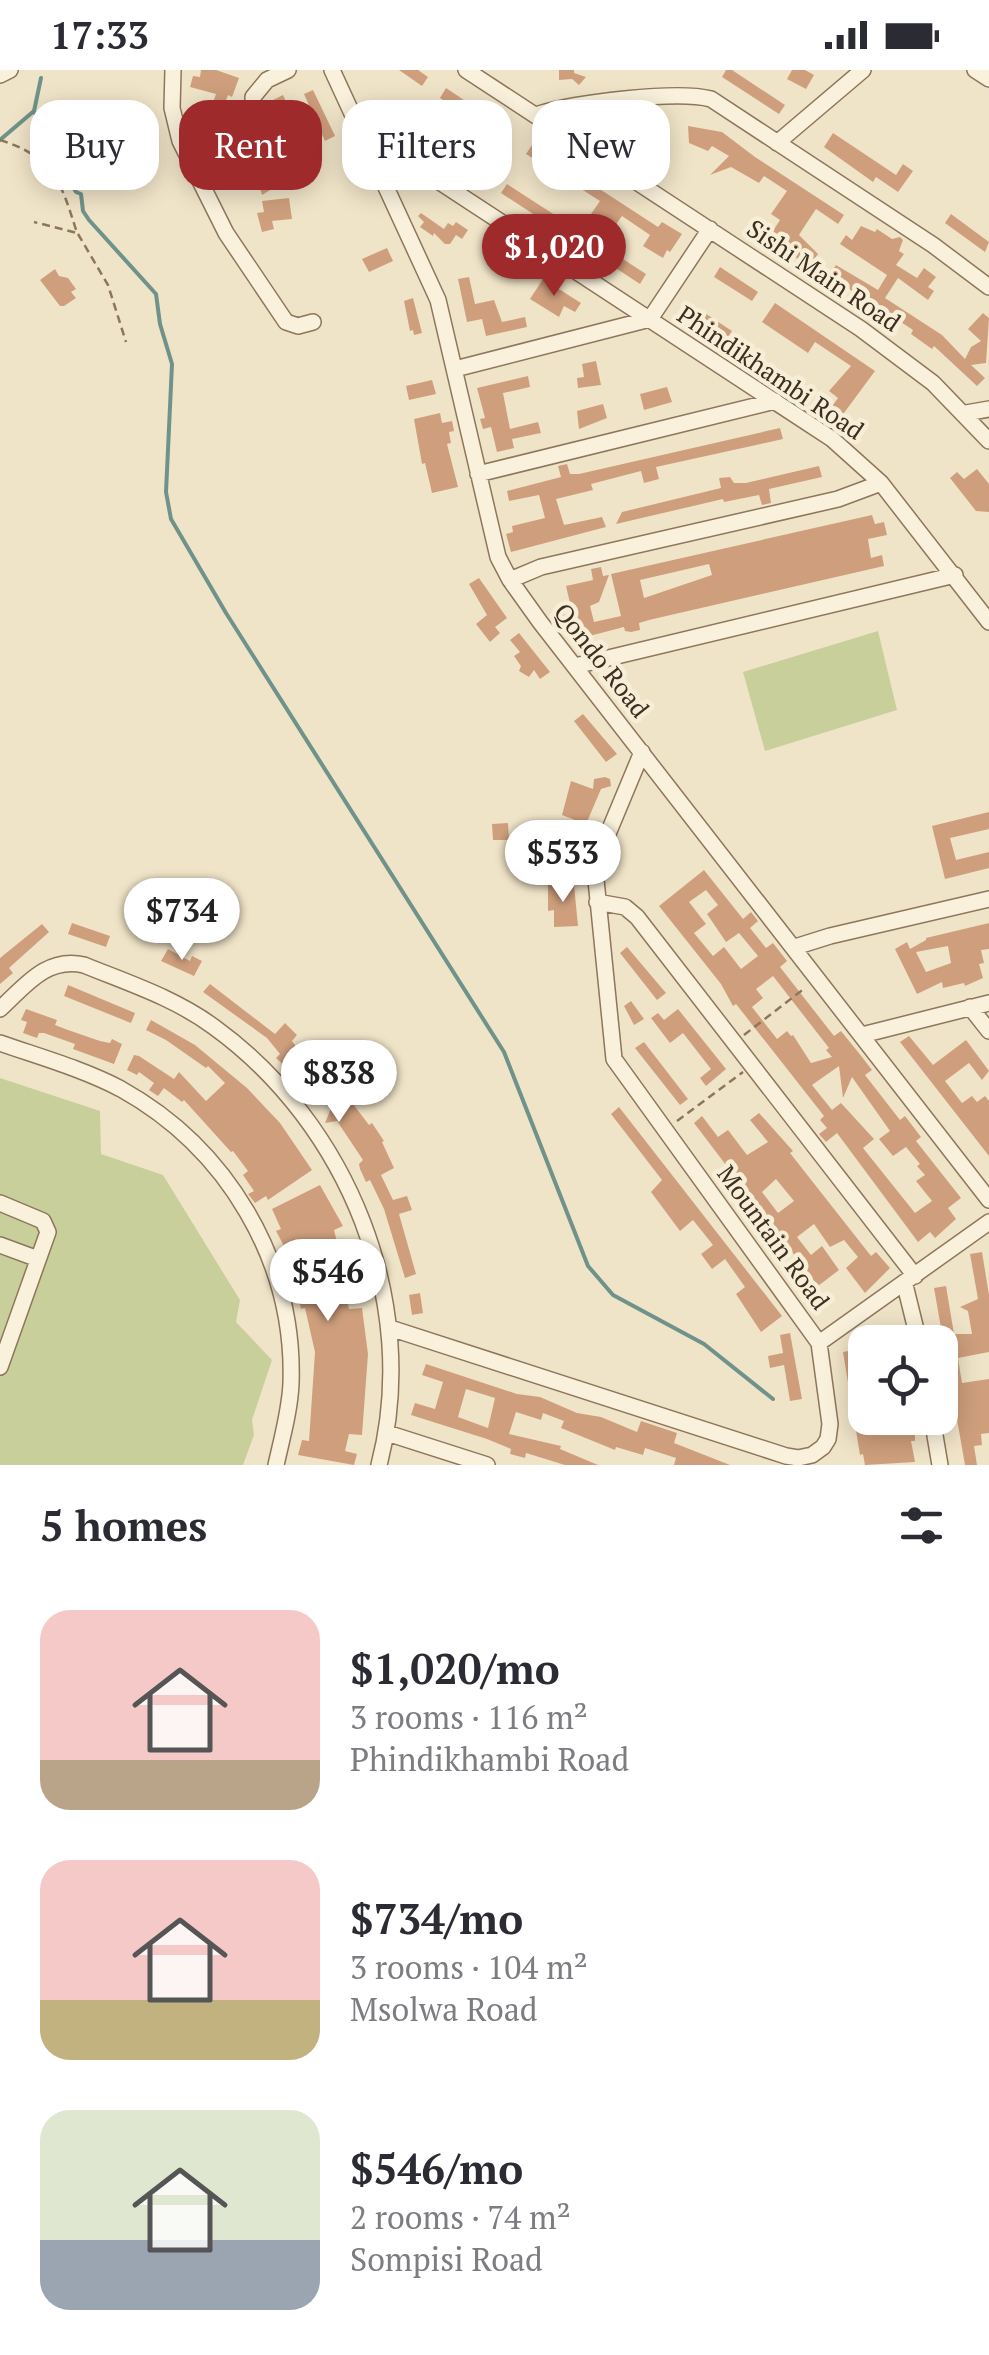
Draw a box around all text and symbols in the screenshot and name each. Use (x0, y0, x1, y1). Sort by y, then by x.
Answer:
text: 17:33 (50, 10, 149, 60)
chip: Buy (30, 100, 159, 190)
chip: Rent (179, 100, 322, 190)
chip: Filters (342, 100, 512, 190)
chip: New (532, 100, 670, 190)
street label: Sishi Main Road (741, 211, 907, 339)
pin: $1,020 (473, 214, 635, 299)
text: $1,020 (504, 225, 604, 267)
street label: Phindikhambi Road (671, 297, 871, 447)
street label: Qondo Road (547, 596, 657, 724)
pin: $533 (504, 820, 622, 905)
text: $533 (527, 831, 599, 873)
pin: $734 (123, 878, 241, 963)
text: $734 (146, 889, 218, 931)
pin: $838 (280, 1040, 398, 1125)
text: $838 (303, 1051, 375, 1093)
street label: Mountain Road (710, 1158, 838, 1316)
pin: $546 (269, 1239, 387, 1324)
text: $546 (292, 1250, 364, 1292)
map controls (848, 1325, 958, 1435)
button: locate (848, 1325, 958, 1435)
text: 5 homes (40, 1497, 207, 1553)
icon: filters (894, 1498, 949, 1553)
text: $1,020/mo (350, 1640, 560, 1696)
icon: home (120, 1650, 240, 1770)
text: 3 rooms · 116 m² (350, 1696, 588, 1738)
text: Phindikhambi Road (350, 1738, 629, 1780)
text: $734/mo (350, 1890, 523, 1946)
icon: home (120, 1900, 240, 2020)
text: 3 rooms · 104 m² (350, 1946, 588, 1988)
text: Msolwa Road (350, 1988, 538, 2030)
text: $546/mo (350, 2140, 523, 2196)
icon: home (120, 2150, 240, 2270)
text: 2 rooms · 74 m² (350, 2196, 571, 2238)
text: Sompisi Road (350, 2238, 543, 2280)

